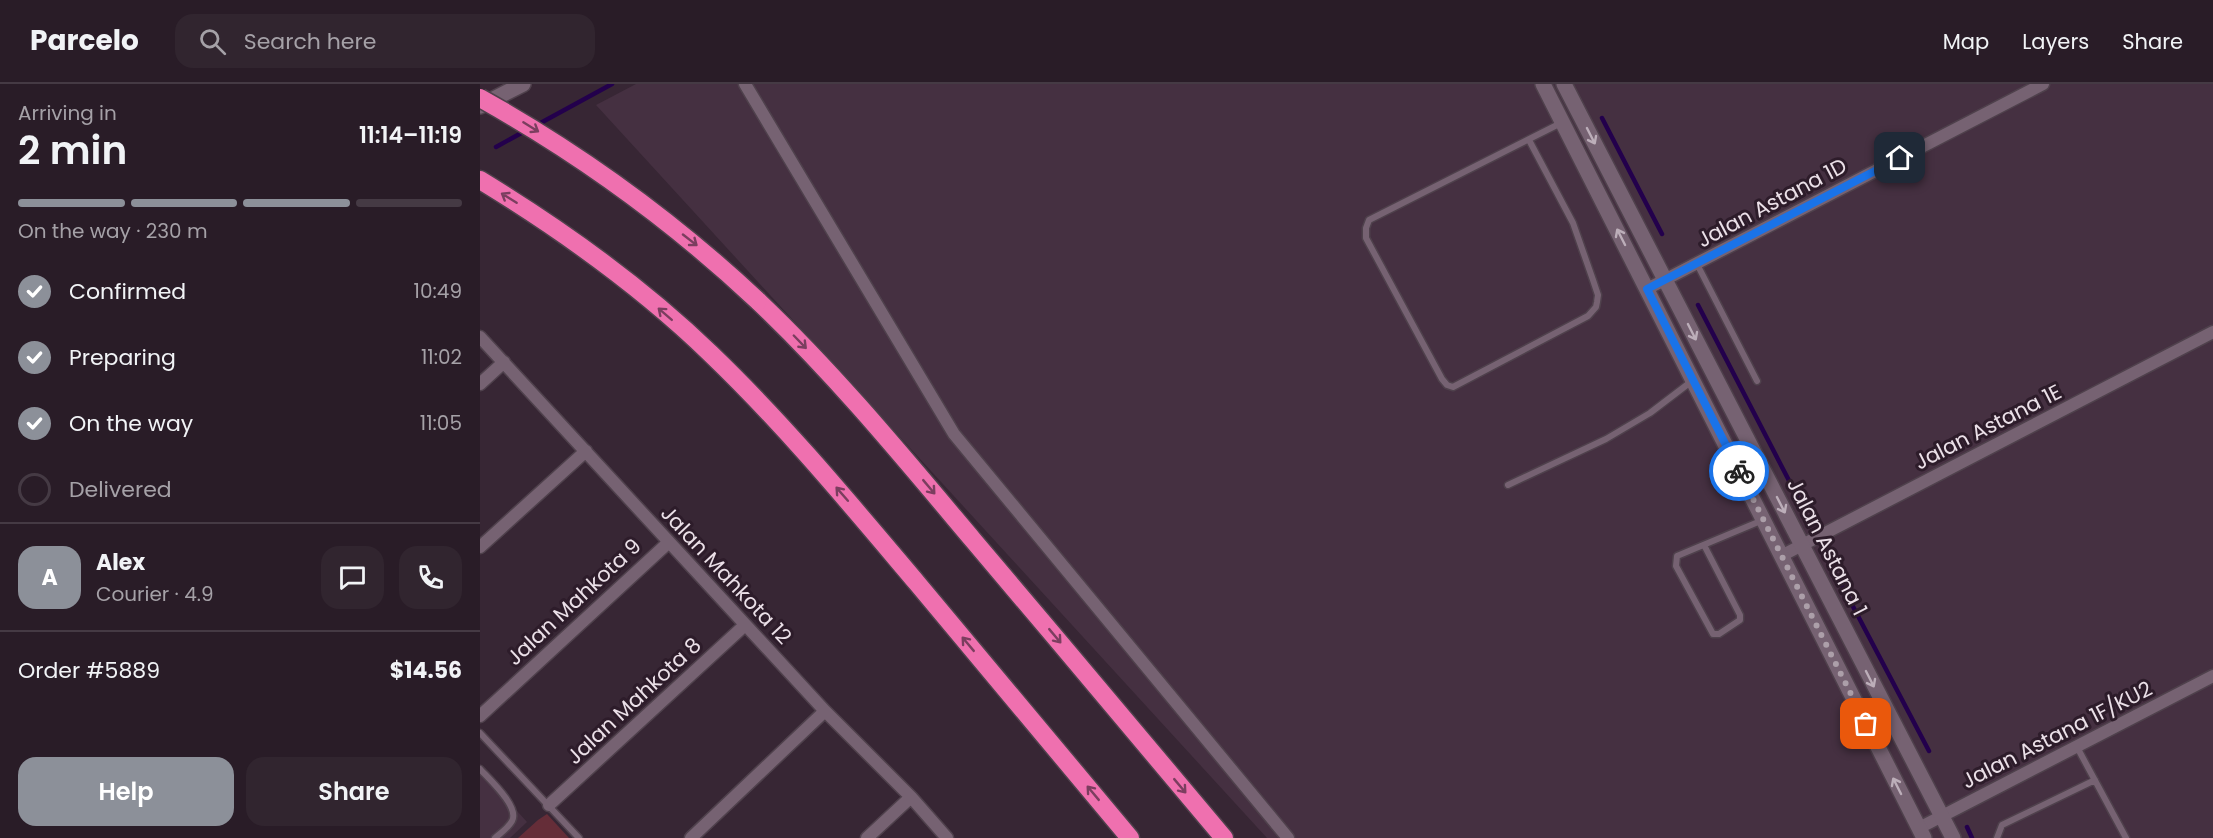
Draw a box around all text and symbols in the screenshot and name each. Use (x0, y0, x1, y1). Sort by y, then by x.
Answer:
search box (175, 14, 595, 68)
text: Parcelo (30, 21, 139, 60)
icon: search (196, 25, 229, 58)
text: Search here (244, 26, 376, 57)
text: Map (1943, 27, 1989, 56)
text: Layers (2022, 27, 2089, 56)
text: Share (2122, 27, 2183, 56)
text: Arriving in (18, 99, 117, 127)
text: 11:14–11:19 (359, 120, 462, 151)
one-way arrow (522, 122, 539, 134)
text: 2 min (18, 123, 127, 178)
one-way arrow (1585, 127, 1597, 144)
pin (1874, 132, 1925, 183)
icon: home (1883, 141, 1916, 174)
street label: Jalan Astana 1D (1692, 151, 1852, 254)
one-way arrow (501, 191, 518, 203)
text: On the way · 230 m (18, 217, 208, 245)
one-way arrow (1614, 228, 1626, 246)
one-way arrow (681, 233, 697, 246)
icon: check (18, 275, 51, 308)
text: Confirmed (69, 276, 186, 307)
text: 10:49 (414, 277, 462, 305)
one-way arrow (658, 307, 673, 321)
one-way arrow (1687, 322, 1698, 340)
one-way arrow (793, 334, 807, 349)
icon: check (18, 341, 51, 374)
text: Preparing (69, 342, 176, 373)
text: 11:02 (421, 343, 462, 371)
street label: Jalan Astana 1E (1909, 377, 2066, 476)
icon: check (18, 407, 51, 440)
text: On the way (69, 408, 193, 439)
text: 11:05 (420, 409, 462, 437)
courier (1709, 441, 1769, 501)
icon: bike (1723, 455, 1756, 488)
street label: Jalan Astana 1 (1780, 473, 1875, 620)
text: Delivered (69, 474, 172, 505)
one-way arrow (923, 479, 936, 495)
one-way arrow (835, 487, 849, 502)
one-way arrow (1776, 496, 1787, 514)
street label: Jalan Mahkota 12 (654, 499, 798, 650)
street label: Jalan Mahkota 9 (500, 532, 647, 672)
button: chat (321, 546, 384, 609)
button: phone (399, 546, 462, 609)
text: Alex (96, 547, 145, 578)
text: A (41, 562, 58, 593)
text: Courier · 4.9 (96, 580, 214, 608)
one-way arrow (1048, 628, 1062, 643)
street label: Jalan Mahkota 8 (560, 631, 707, 771)
one-way arrow (961, 636, 974, 652)
text: Order #5889 (18, 655, 160, 686)
text: $14.56 (390, 655, 462, 686)
one-way arrow (1865, 669, 1877, 687)
street label: Jalan Astana 1F/KU2 (1957, 674, 2157, 795)
pin (1840, 698, 1891, 749)
icon: bag (1849, 707, 1882, 740)
button: Help (18, 757, 234, 826)
button: Share (246, 757, 462, 826)
one-way arrow (1891, 777, 1903, 795)
one-way arrow (1173, 778, 1187, 793)
one-way arrow (1086, 785, 1099, 801)

